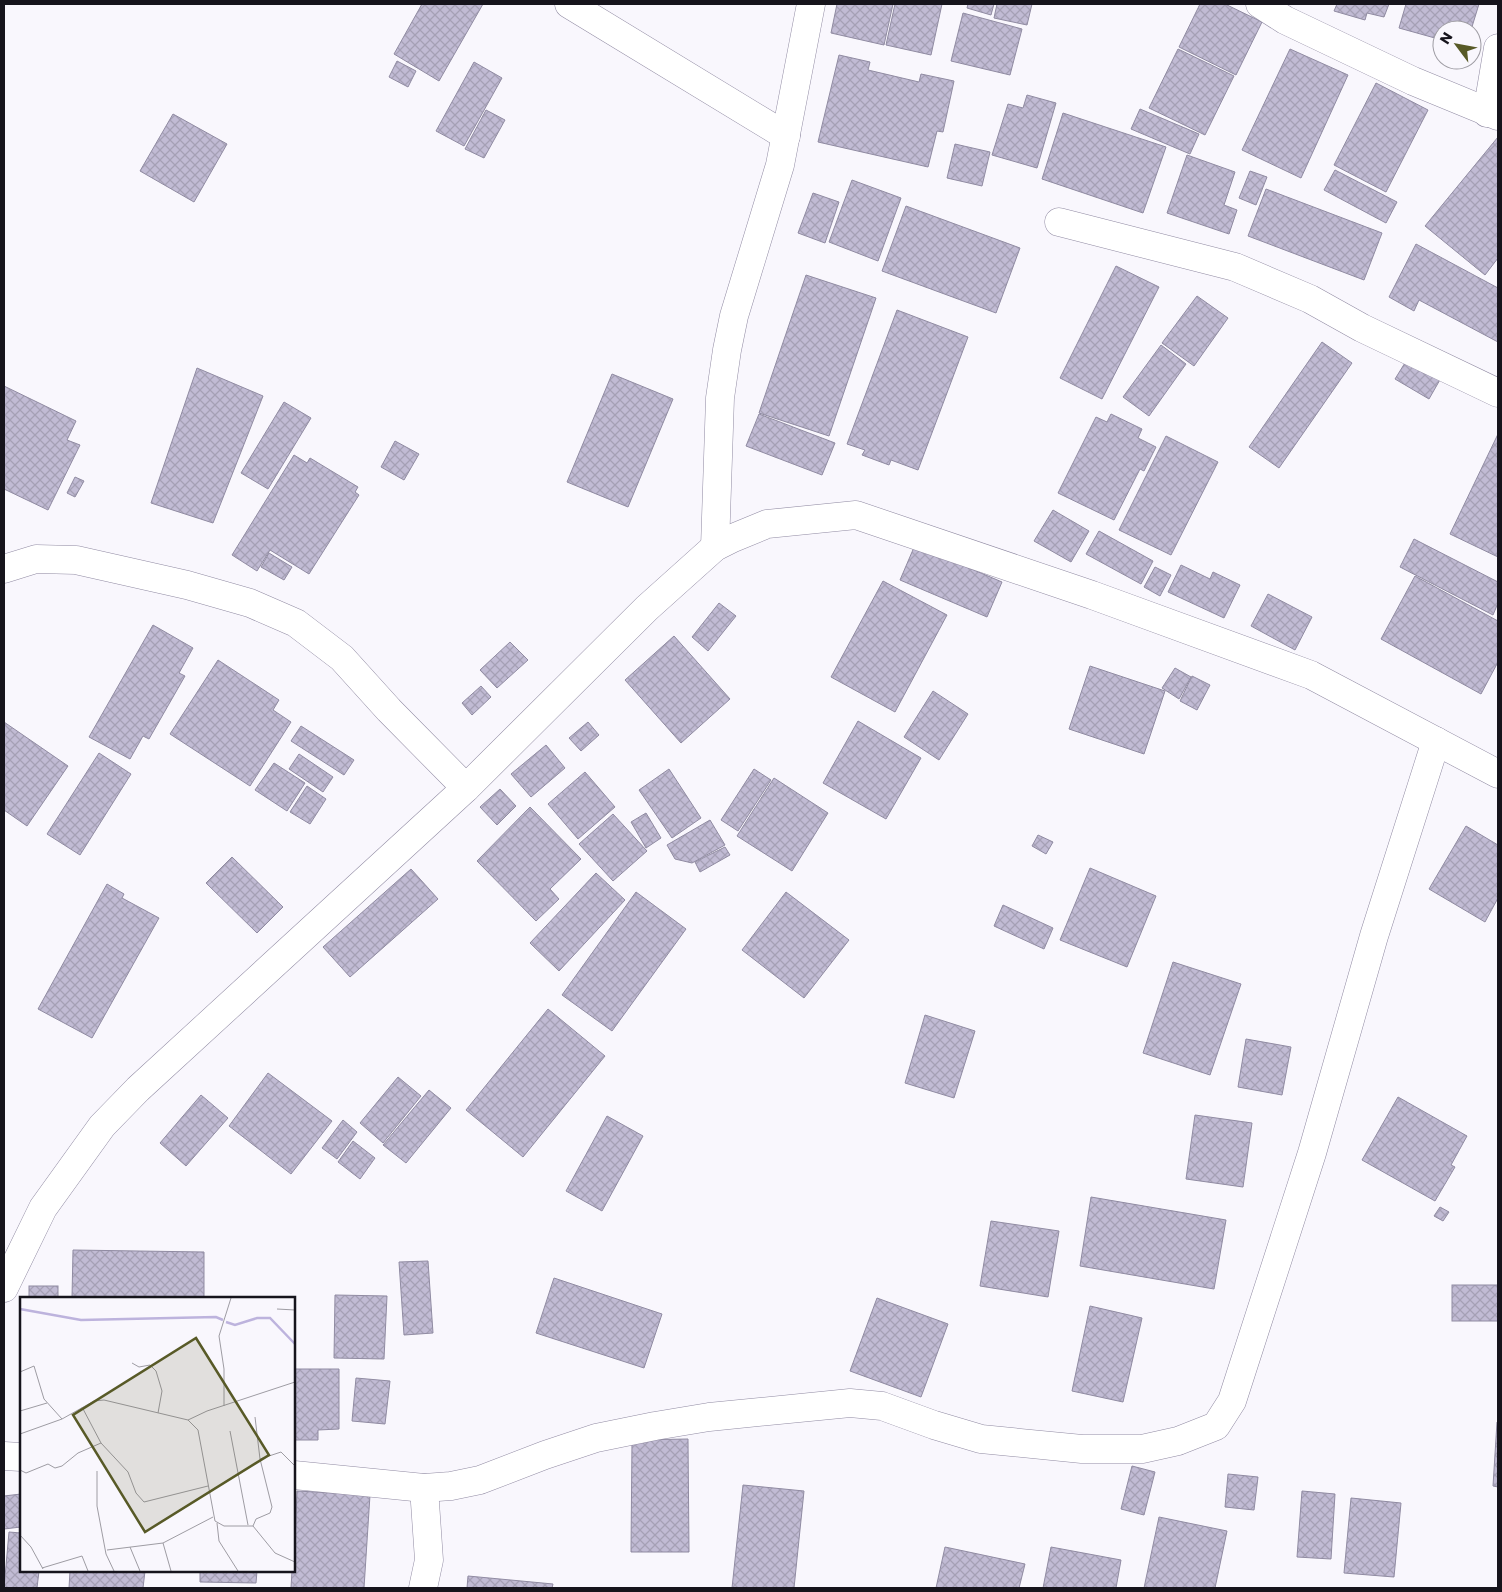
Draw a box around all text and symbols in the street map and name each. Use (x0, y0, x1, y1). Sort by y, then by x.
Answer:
north arrow (1432, 20, 1482, 70)
text: N (1435, 28, 1457, 48)
inset map (20, 1297, 295, 1572)

